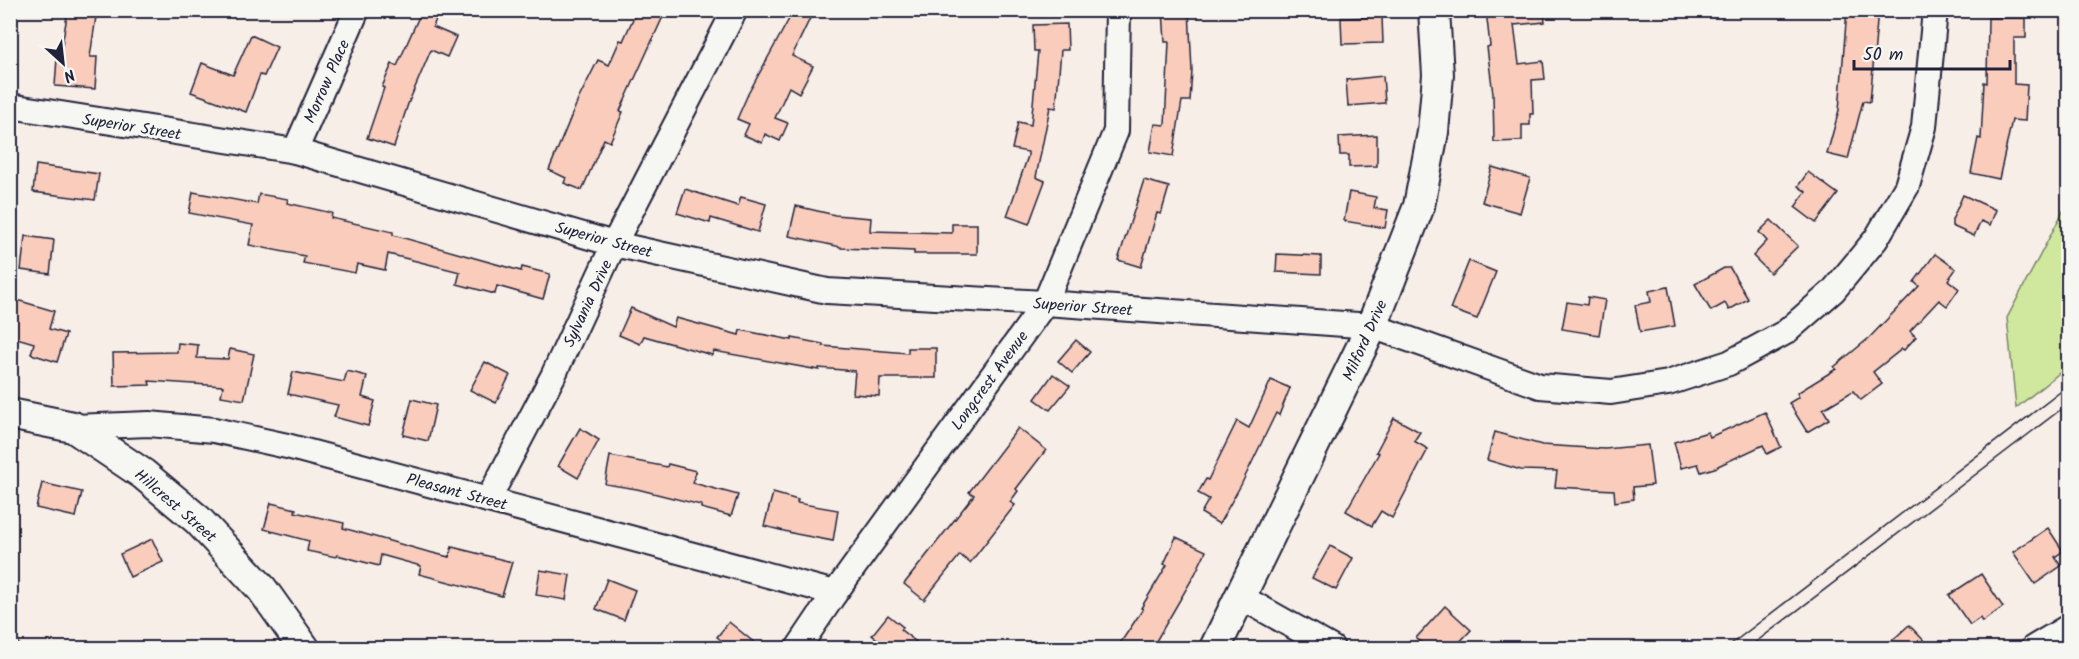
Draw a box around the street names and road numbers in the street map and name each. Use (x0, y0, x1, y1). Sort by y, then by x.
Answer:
street label: Morrow Place (298, 36, 357, 128)
street label: Superior Street (81, 107, 184, 148)
street label: Superior Street (552, 215, 656, 266)
street label: Sylvania Drive (557, 256, 620, 351)
street label: Superior Street (1032, 292, 1134, 323)
street label: Milford Drive (1336, 296, 1394, 385)
street label: Longcrest Avenue (945, 326, 1035, 436)
street label: Hillcrest Street (128, 463, 222, 550)
street label: Pleasant Street (403, 467, 511, 518)

